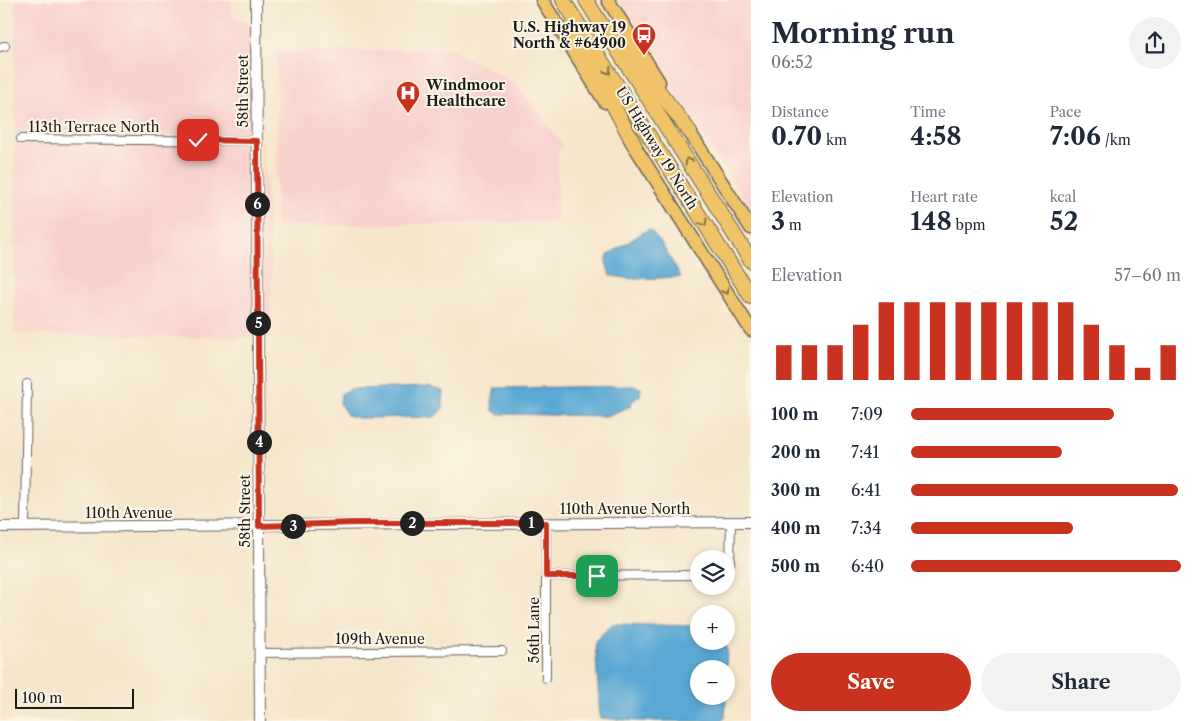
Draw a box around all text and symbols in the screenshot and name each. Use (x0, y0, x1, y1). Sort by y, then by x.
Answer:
text: Morning run (771, 16, 955, 50)
button: share (1129, 17, 1181, 69)
place label: U.S. Highway 19 North & #64900 (512, 18, 626, 52)
bus stop icon: U.S. Highway 19 North & #64900 (631, 22, 657, 56)
text: 06:52 (771, 52, 813, 72)
street label: 58th Street (234, 54, 252, 128)
one-way arrow (602, 65, 611, 74)
place label: Windmoor Healthcare (425, 76, 506, 110)
hospital icon: Windmoor Healthcare (395, 80, 421, 114)
street label: US Highway 19 North (612, 83, 702, 213)
text: Distance (771, 103, 829, 121)
text: Time (910, 103, 946, 121)
text: Pace (1050, 103, 1081, 121)
street label: 113th Terrace North (29, 118, 160, 136)
pin (177, 119, 219, 161)
text: 0.70 (771, 121, 822, 152)
text: 4:58 (910, 121, 962, 152)
text: 7:06 (1050, 121, 1101, 152)
icon: check (184, 126, 212, 154)
text: km (822, 131, 847, 149)
text: /km (1101, 131, 1131, 149)
one-way arrow (684, 157, 694, 166)
text: Elevation (771, 188, 834, 206)
text: Heart rate (910, 188, 978, 206)
text: kcal (1050, 188, 1076, 206)
pin: 6 (244, 192, 270, 216)
text: 6 (253, 195, 262, 213)
text: 3 (771, 206, 785, 237)
text: 148 (910, 206, 952, 237)
text: 52 (1050, 206, 1078, 237)
text: m (785, 216, 802, 234)
text: bpm (952, 216, 986, 234)
one-way arrow (698, 217, 708, 226)
text: Elevation (771, 265, 842, 285)
text: 57–60 m (1114, 265, 1181, 285)
one-way arrow (720, 286, 730, 295)
pin: 5 (246, 310, 270, 336)
text: 5 (255, 314, 262, 332)
text: 100 m (771, 404, 818, 424)
text: 7:09 (851, 404, 883, 424)
pin: 4 (246, 430, 272, 454)
text: 4 (255, 433, 264, 451)
text: 200 m (771, 442, 821, 462)
text: 7:41 (851, 442, 879, 462)
street label: 58th Street (236, 474, 254, 548)
text: 300 m (771, 480, 820, 500)
text: 6:41 (851, 480, 881, 500)
street label: 110th Avenue North (560, 500, 690, 518)
street label: 110th Avenue (85, 504, 173, 522)
pin: 2 (400, 510, 424, 536)
pin: 1 (518, 510, 544, 536)
pin: 3 (280, 514, 306, 538)
text: 2 (408, 514, 417, 532)
text: 1 (528, 514, 535, 532)
text: 3 (290, 517, 297, 535)
text: 400 m (771, 518, 821, 538)
text: 7:34 (851, 518, 881, 538)
map controls (690, 550, 735, 705)
button: layers (690, 550, 735, 595)
pin (576, 555, 618, 597)
text: 500 m (771, 556, 820, 576)
text: 6:40 (851, 556, 884, 576)
icon: arrive (583, 562, 611, 590)
street label: 56th Lane (525, 597, 543, 663)
button: + (690, 605, 735, 650)
street label: 109th Avenue (335, 630, 425, 648)
button: Save (771, 653, 971, 711)
button: Share (981, 653, 1181, 711)
button: − (690, 660, 735, 705)
scale bar (15, 686, 134, 709)
text: 100 m (22, 689, 62, 707)

